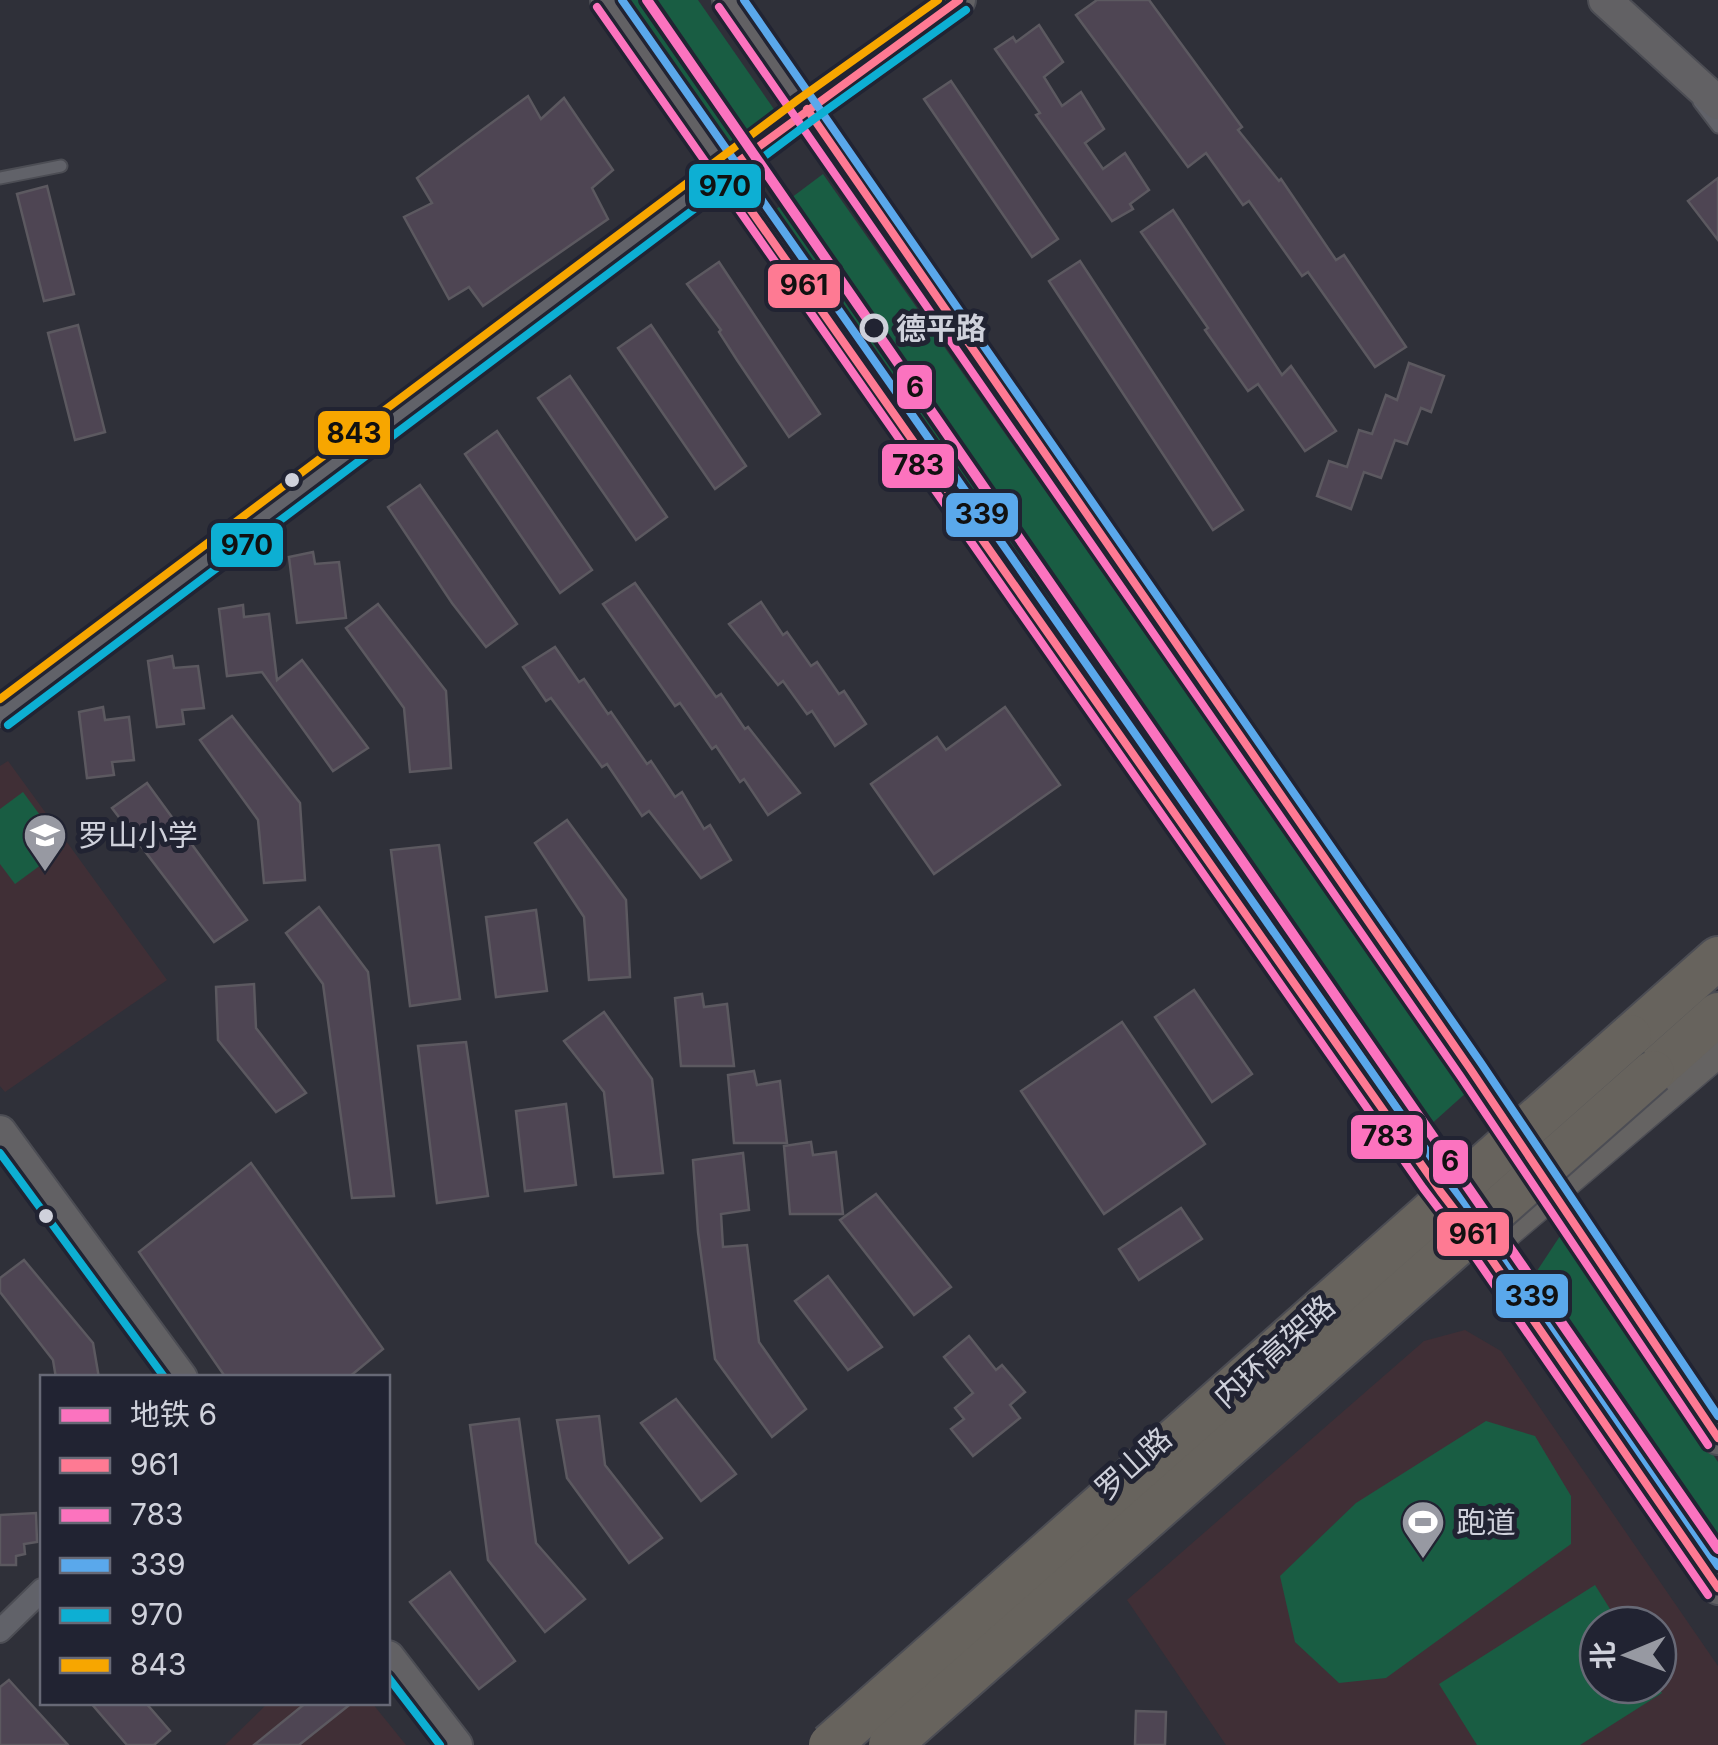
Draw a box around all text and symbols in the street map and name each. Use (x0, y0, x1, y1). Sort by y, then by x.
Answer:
line badge: 970 (687, 162, 763, 210)
text: 970 (699, 169, 751, 203)
line badge: 961 (766, 262, 842, 310)
text: 961 (780, 268, 828, 302)
place label: 德平路 (896, 310, 986, 346)
marker: 德平路 (861, 315, 887, 341)
line badge: 6 (895, 363, 934, 411)
text: 6 (906, 370, 924, 404)
line badge: 843 (316, 409, 392, 457)
text: 843 (326, 416, 382, 450)
line badge: 783 (880, 442, 956, 490)
text: 783 (892, 448, 944, 482)
unlabelled marker (282, 470, 302, 490)
line badge: 339 (944, 491, 1020, 539)
text: 339 (955, 497, 1009, 531)
line badge: 970 (209, 521, 285, 569)
text: 970 (221, 528, 273, 562)
school or university icon: 罗山小学 (22, 812, 68, 873)
place label: 罗山小学 (78, 817, 198, 853)
line badge: 783 (1349, 1113, 1425, 1161)
text: 783 (1361, 1119, 1413, 1153)
line badge: 6 (1431, 1138, 1470, 1186)
text: 6 (1441, 1144, 1459, 1178)
unlabelled marker (36, 1206, 56, 1226)
line badge: 961 (1435, 1210, 1511, 1258)
text: 961 (1449, 1217, 1497, 1251)
line badge: 339 (1494, 1272, 1570, 1320)
text: 339 (1505, 1279, 1559, 1313)
street label: 内环高架路 (1206, 1287, 1342, 1415)
legend (40, 1375, 390, 1705)
text: 地铁 6 (130, 1396, 217, 1432)
street label: 罗山路 (1088, 1420, 1178, 1506)
text: 961 (130, 1446, 179, 1482)
text: 783 (130, 1496, 184, 1532)
sports icon: 跑道 (1400, 1499, 1446, 1560)
place label: 跑道 (1456, 1504, 1516, 1540)
text: 339 (130, 1546, 186, 1582)
text: 970 (130, 1596, 183, 1632)
north arrow (1578, 1605, 1678, 1705)
text: 北 (1586, 1641, 1620, 1670)
text: 843 (130, 1646, 186, 1682)

